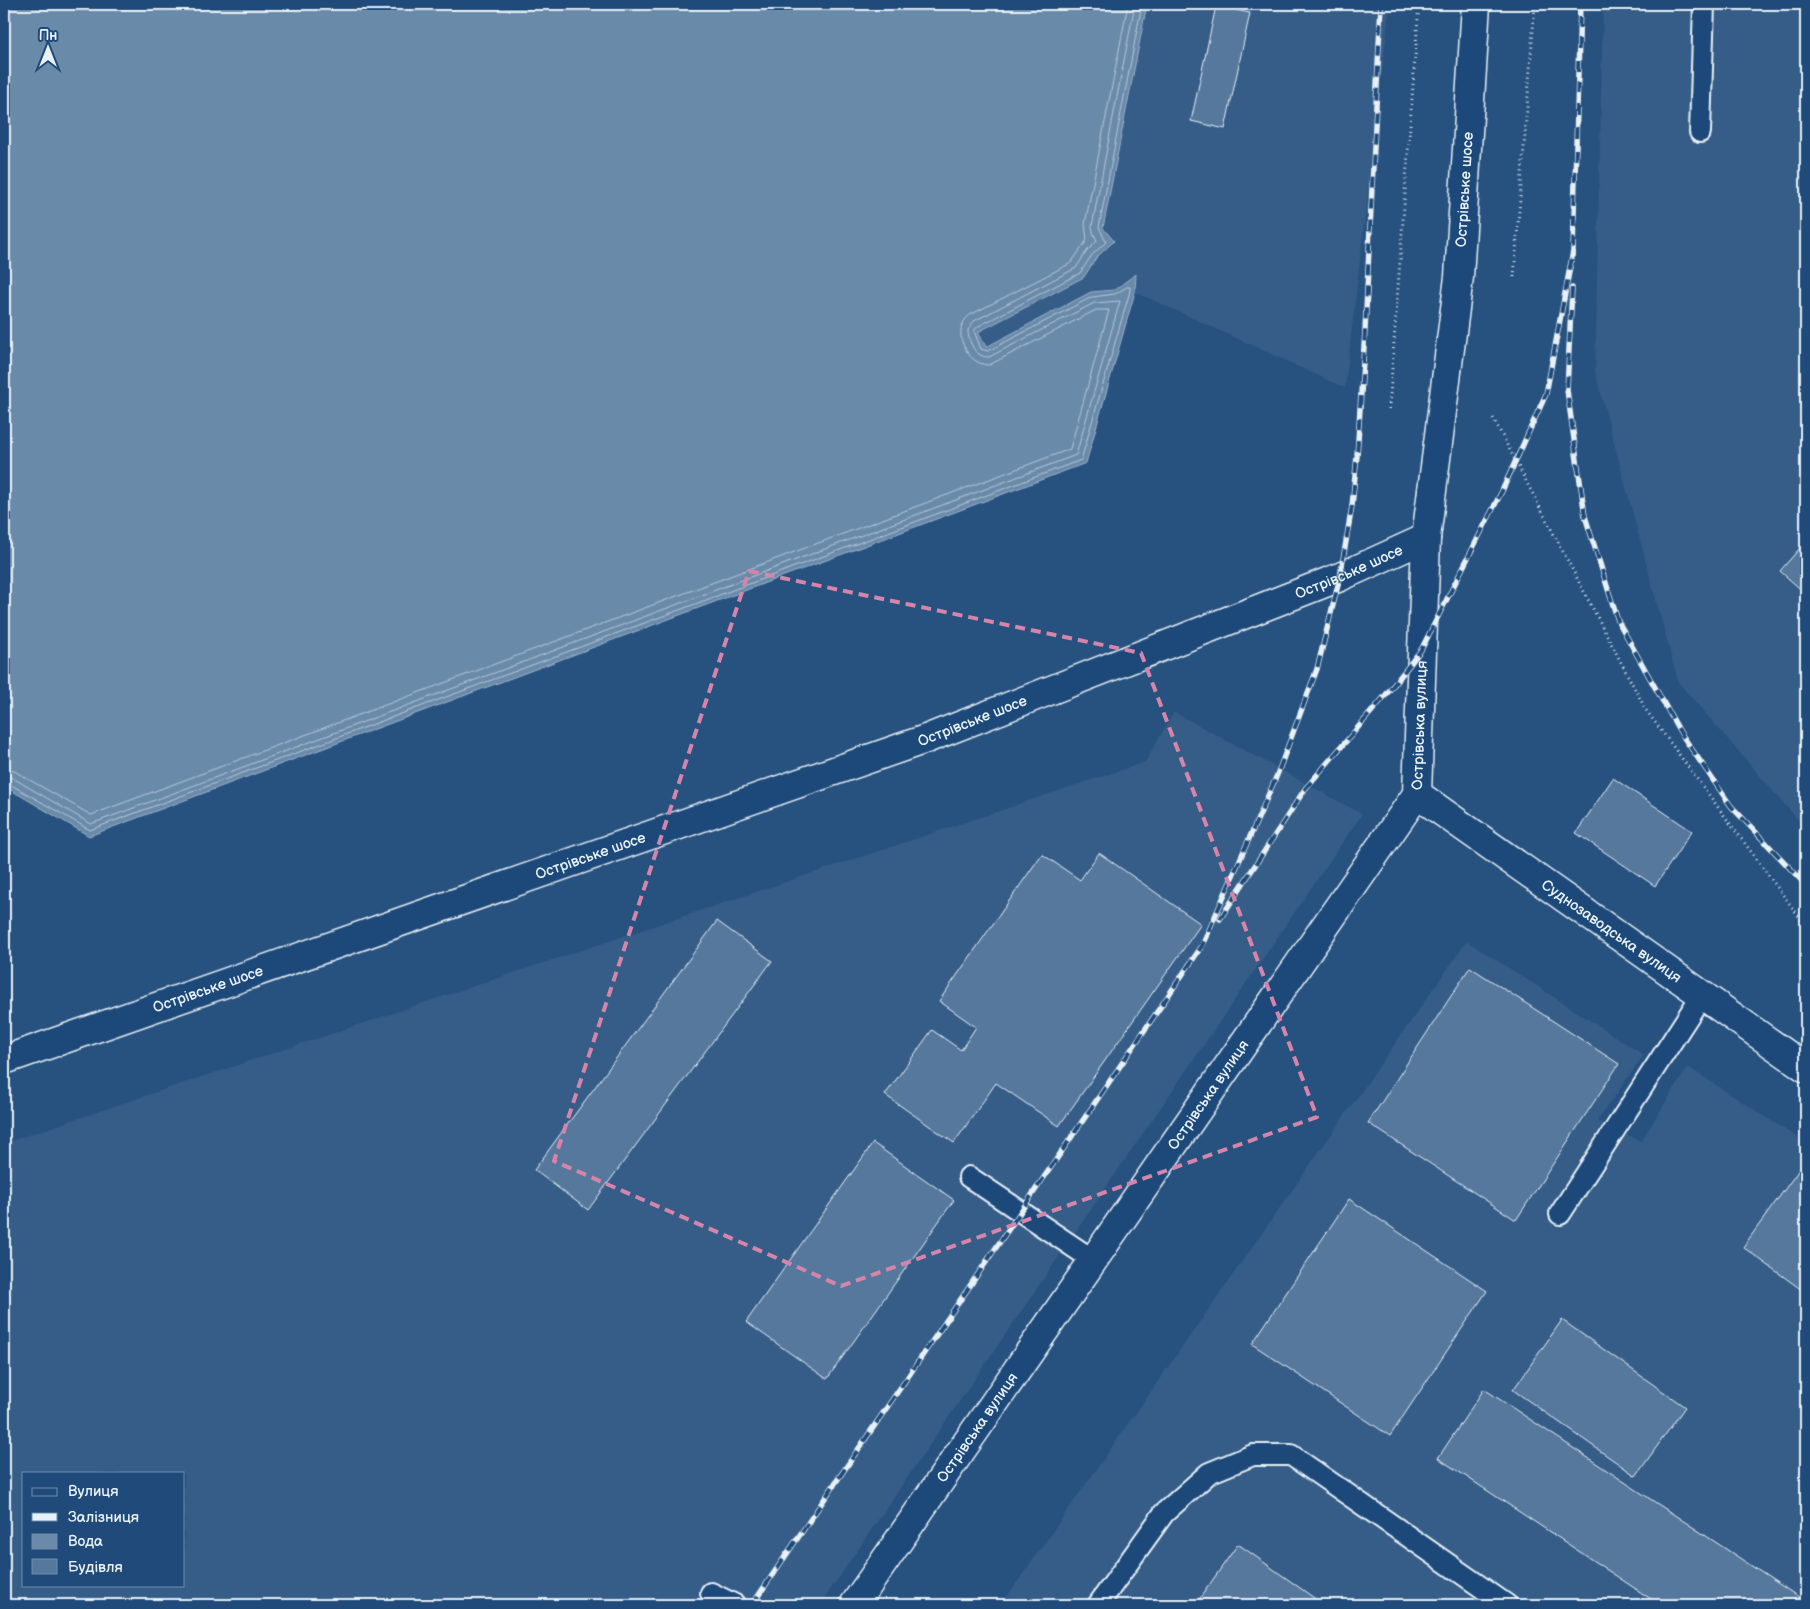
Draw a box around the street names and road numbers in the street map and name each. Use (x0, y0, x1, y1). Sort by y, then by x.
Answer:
street label: Острівське шосе (1452, 131, 1478, 248)
street label: Острівське шосе (1292, 541, 1406, 604)
street label: Острівська вулиця (1408, 660, 1432, 790)
street label: Острівське шосе (915, 691, 1030, 751)
street label: Острівське шосе (533, 828, 648, 884)
street label: Суднозаводська вулиця (1537, 876, 1685, 987)
street label: Острівське шосе (150, 961, 266, 1017)
street label: Острівська вулиця (1164, 1037, 1253, 1154)
street label: Острівська вулиця (933, 1369, 1022, 1486)

